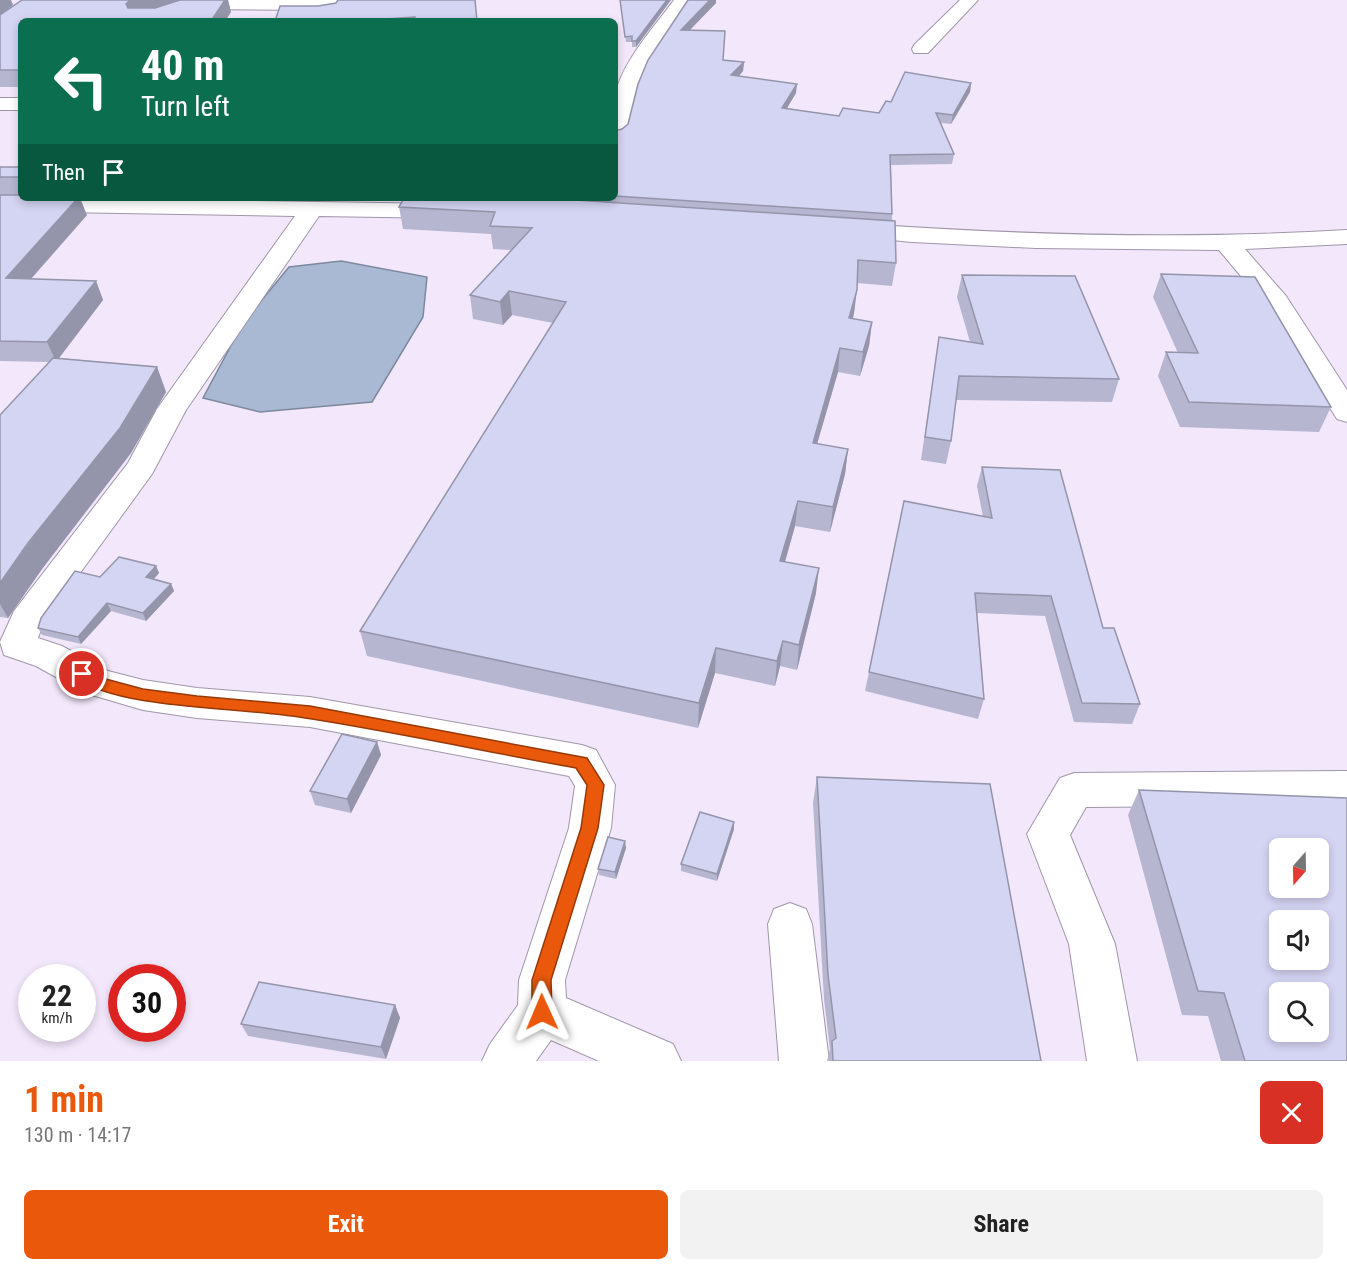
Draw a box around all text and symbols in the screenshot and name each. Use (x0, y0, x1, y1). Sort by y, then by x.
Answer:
text: 40 m (141, 41, 224, 90)
icon: left (42, 42, 120, 120)
text: Turn left (141, 91, 230, 123)
icon: arrive (97, 156, 130, 189)
text: Then (42, 160, 85, 185)
pin (56, 648, 107, 699)
icon: arrive (65, 657, 98, 690)
north arrow (1269, 838, 1329, 898)
map controls (1269, 838, 1329, 1042)
button: sound (1269, 910, 1329, 970)
speed limit sign: 30 (108, 964, 186, 1042)
text: 22 (42, 978, 72, 1013)
position arrow (510, 980, 574, 1044)
button: search (1269, 982, 1329, 1042)
text: km/h (42, 1009, 72, 1027)
text: 1 min (24, 1079, 104, 1121)
button: close (1260, 1081, 1323, 1144)
text: 130 m · 14:17 (24, 1123, 131, 1147)
button: Exit (24, 1190, 668, 1259)
button: Share (680, 1190, 1323, 1259)

